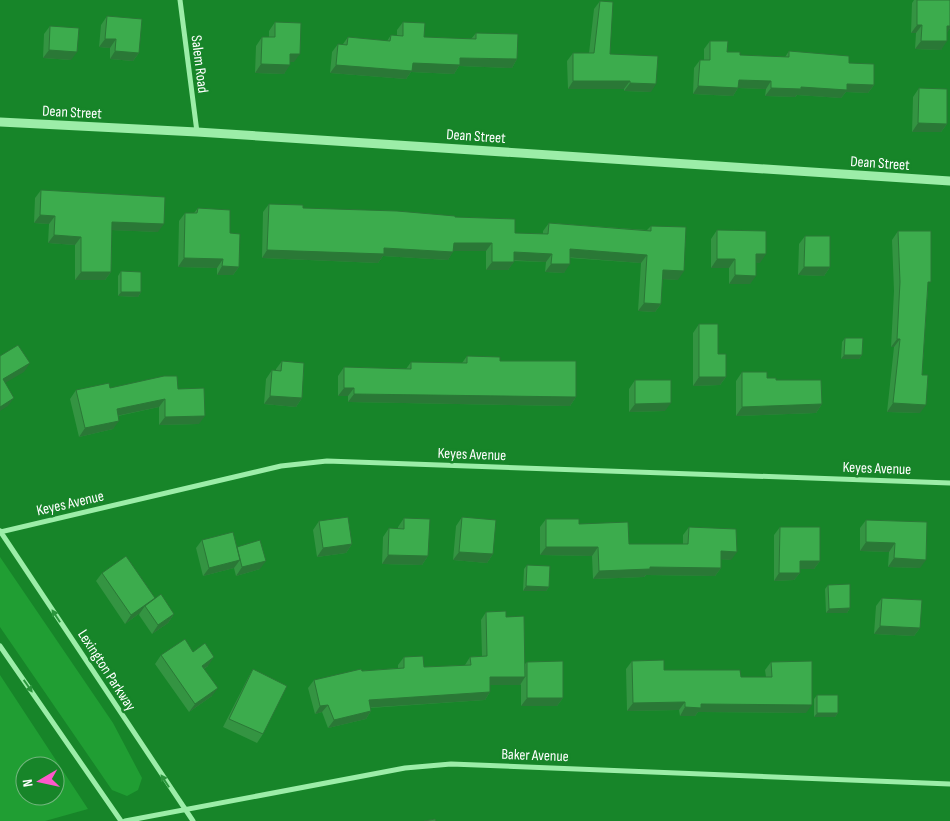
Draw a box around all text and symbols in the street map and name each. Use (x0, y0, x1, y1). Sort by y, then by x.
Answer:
street label: Salem Road (187, 34, 212, 94)
street label: Dean Street (42, 101, 103, 124)
street label: Dean Street (446, 125, 507, 148)
street label: Dean Street (850, 152, 911, 175)
street label: Keyes Avenue (437, 444, 507, 465)
street label: Keyes Avenue (842, 458, 912, 479)
street label: Keyes Avenue (35, 487, 106, 520)
one-way arrow (52, 610, 61, 623)
street label: Lexington Parkway (73, 626, 140, 715)
one-way arrow (23, 679, 33, 693)
street label: Baker Avenue (501, 745, 569, 766)
north arrow (15, 756, 65, 806)
one-way arrow (161, 774, 170, 788)
text: N (19, 778, 37, 788)

